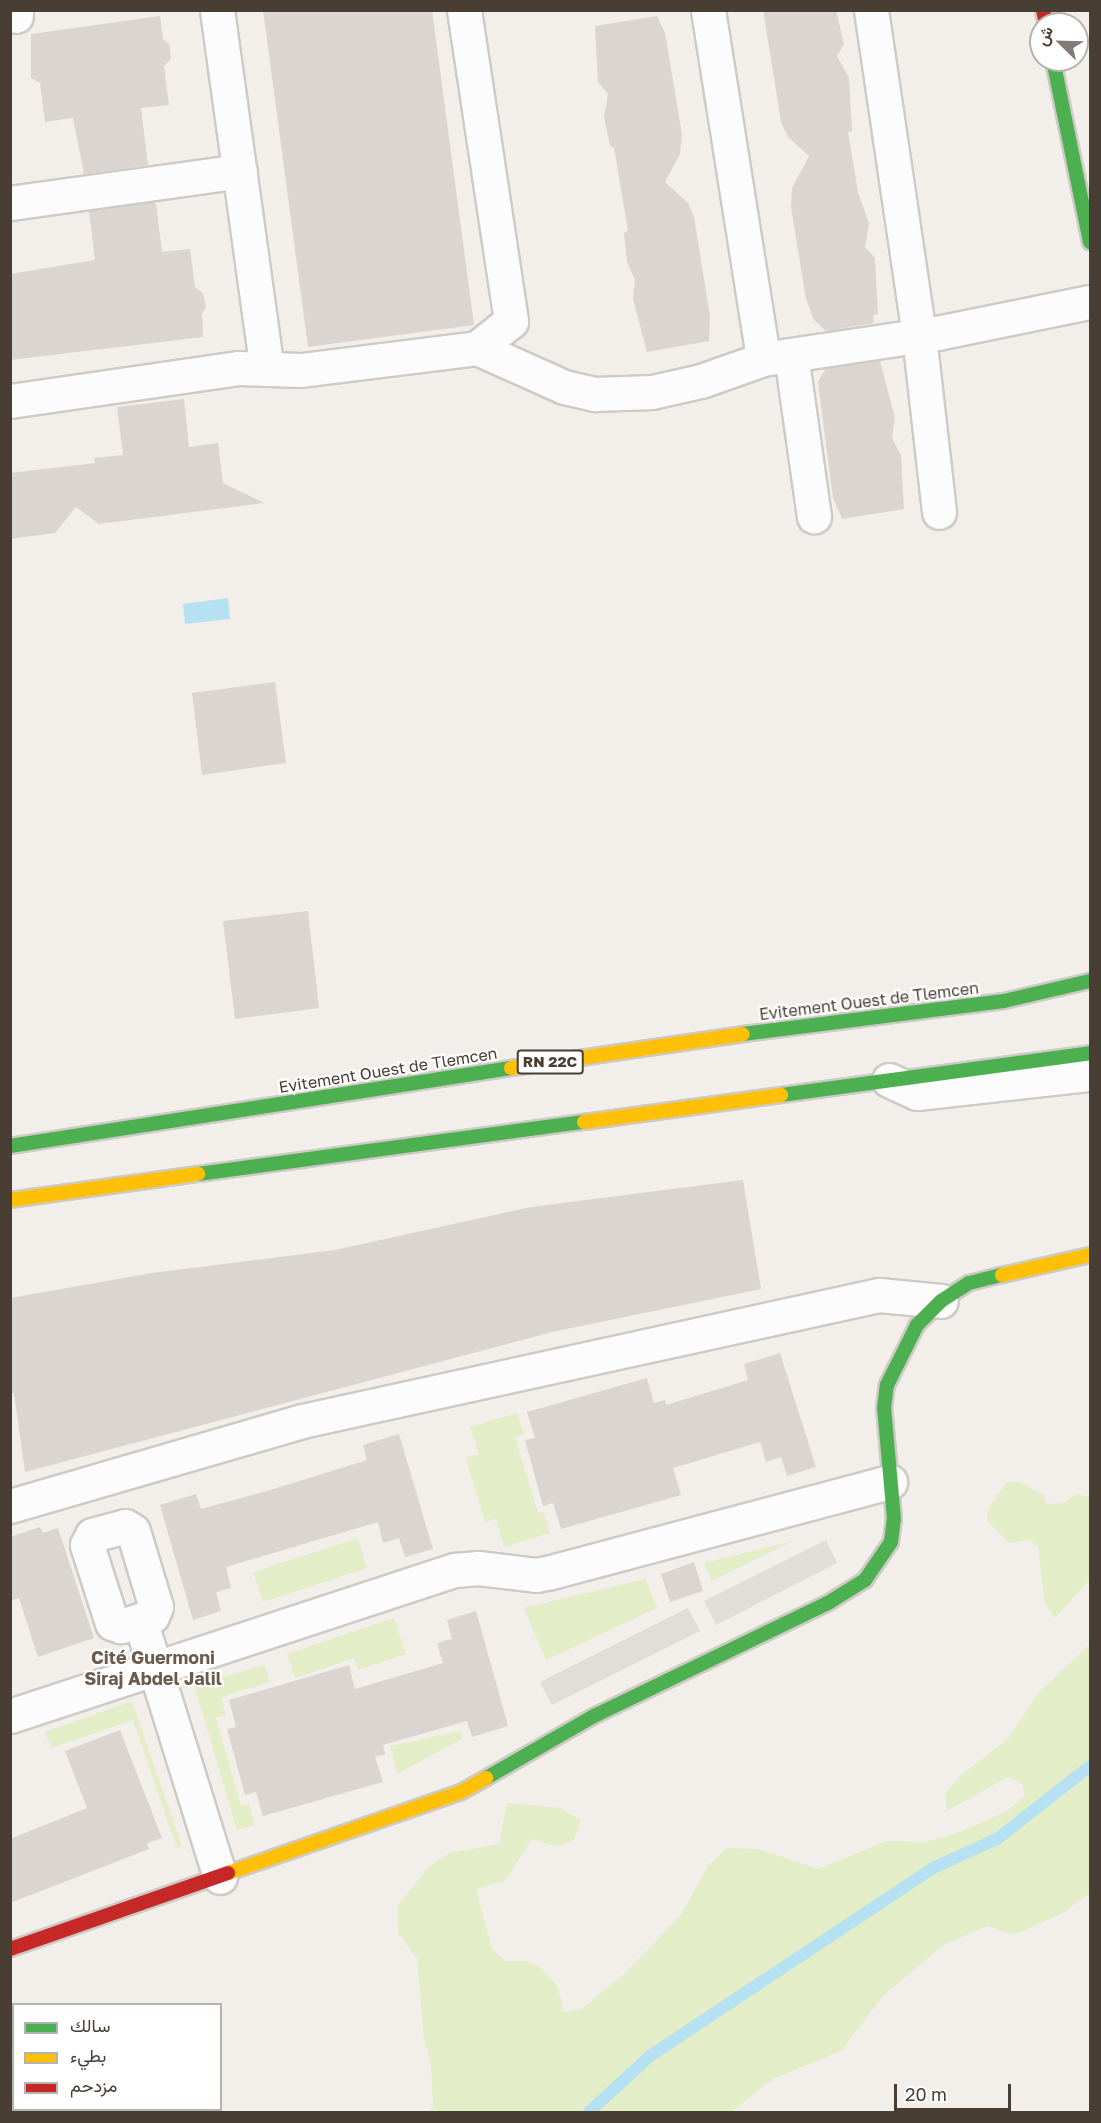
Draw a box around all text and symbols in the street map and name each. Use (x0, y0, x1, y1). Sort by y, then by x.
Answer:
north arrow (1029, 12, 1089, 72)
text: ش (1031, 23, 1057, 49)
street label: Evitement Ouest de Tlemcen (758, 978, 980, 1024)
street label: Evitement Ouest de Tlemcen (277, 1043, 499, 1097)
road number: RN 22C (516, 1050, 584, 1074)
district label: Cité Guermoni Siraj Abdel Jalil (84, 1647, 222, 1690)
legend (12, 2003, 222, 2111)
text: سالك (70, 2014, 110, 2036)
text: بطيء (70, 2044, 106, 2066)
scale bar (897, 2072, 1014, 2110)
text: مزدحم (70, 2074, 117, 2096)
text: 20 m (905, 2083, 947, 2105)

